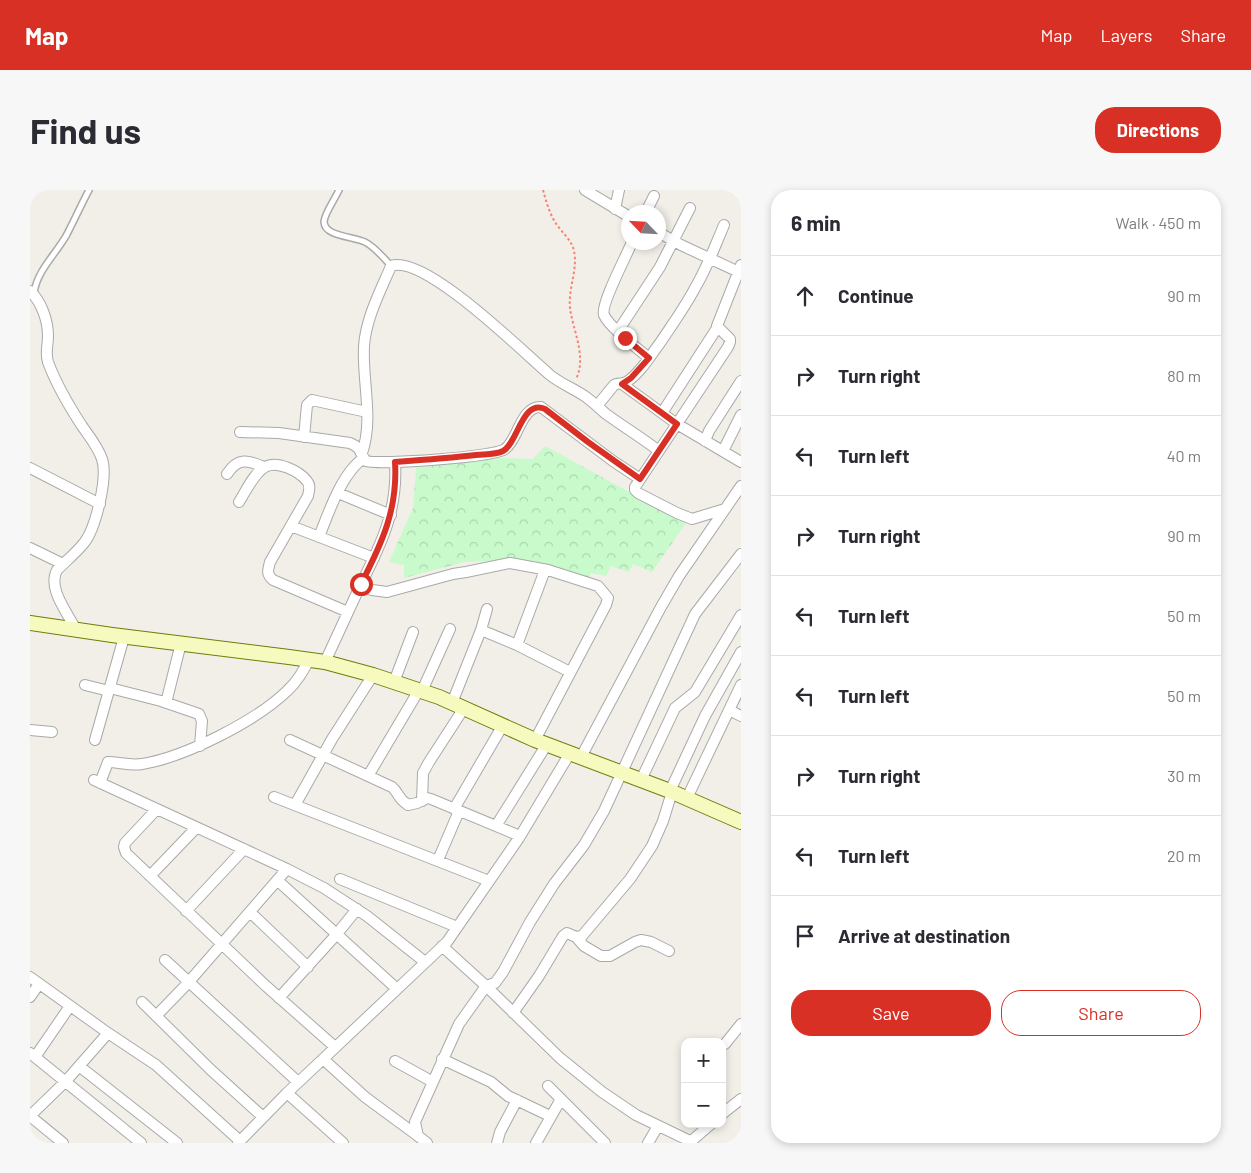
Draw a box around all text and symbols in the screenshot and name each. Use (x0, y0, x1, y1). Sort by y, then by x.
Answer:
text: Map (25, 21, 68, 50)
text: Map (1040, 24, 1072, 46)
text: Layers (1100, 24, 1153, 46)
text: Share (1181, 24, 1226, 46)
button: Directions (1095, 107, 1221, 153)
text: Find us (30, 109, 141, 151)
north arrow (621, 205, 666, 250)
text: 6 min (791, 210, 841, 235)
text: Walk · 450 m (1116, 213, 1201, 232)
icon: ahead (791, 282, 819, 310)
text: Continue (838, 284, 914, 307)
text: 90 m (1167, 286, 1201, 305)
route end (614, 327, 637, 350)
icon: right (791, 362, 819, 390)
text: Turn right (838, 364, 920, 387)
text: 80 m (1167, 366, 1201, 385)
icon: left (791, 442, 819, 470)
text: Turn left (838, 444, 909, 467)
text: 40 m (1167, 446, 1201, 465)
icon: right (791, 522, 819, 550)
text: Turn right (838, 524, 920, 547)
text: 90 m (1167, 526, 1201, 545)
route start (350, 573, 373, 596)
icon: left (791, 602, 819, 630)
text: Turn left (838, 604, 909, 627)
text: 50 m (1167, 606, 1201, 625)
icon: left (791, 682, 819, 710)
text: Turn left (838, 684, 909, 707)
text: 50 m (1167, 686, 1201, 705)
icon: right (791, 762, 819, 790)
text: Turn right (838, 764, 920, 787)
text: 30 m (1167, 766, 1201, 785)
icon: left (791, 842, 819, 870)
text: Turn left (838, 844, 909, 867)
text: 20 m (1167, 846, 1201, 865)
icon: arrive (791, 922, 819, 950)
text: Arrive at destination (838, 924, 1010, 947)
button: Save (791, 990, 991, 1036)
button: Share (1001, 990, 1201, 1036)
map controls (681, 1038, 726, 1128)
button: + (681, 1038, 726, 1083)
button: − (681, 1083, 726, 1128)

